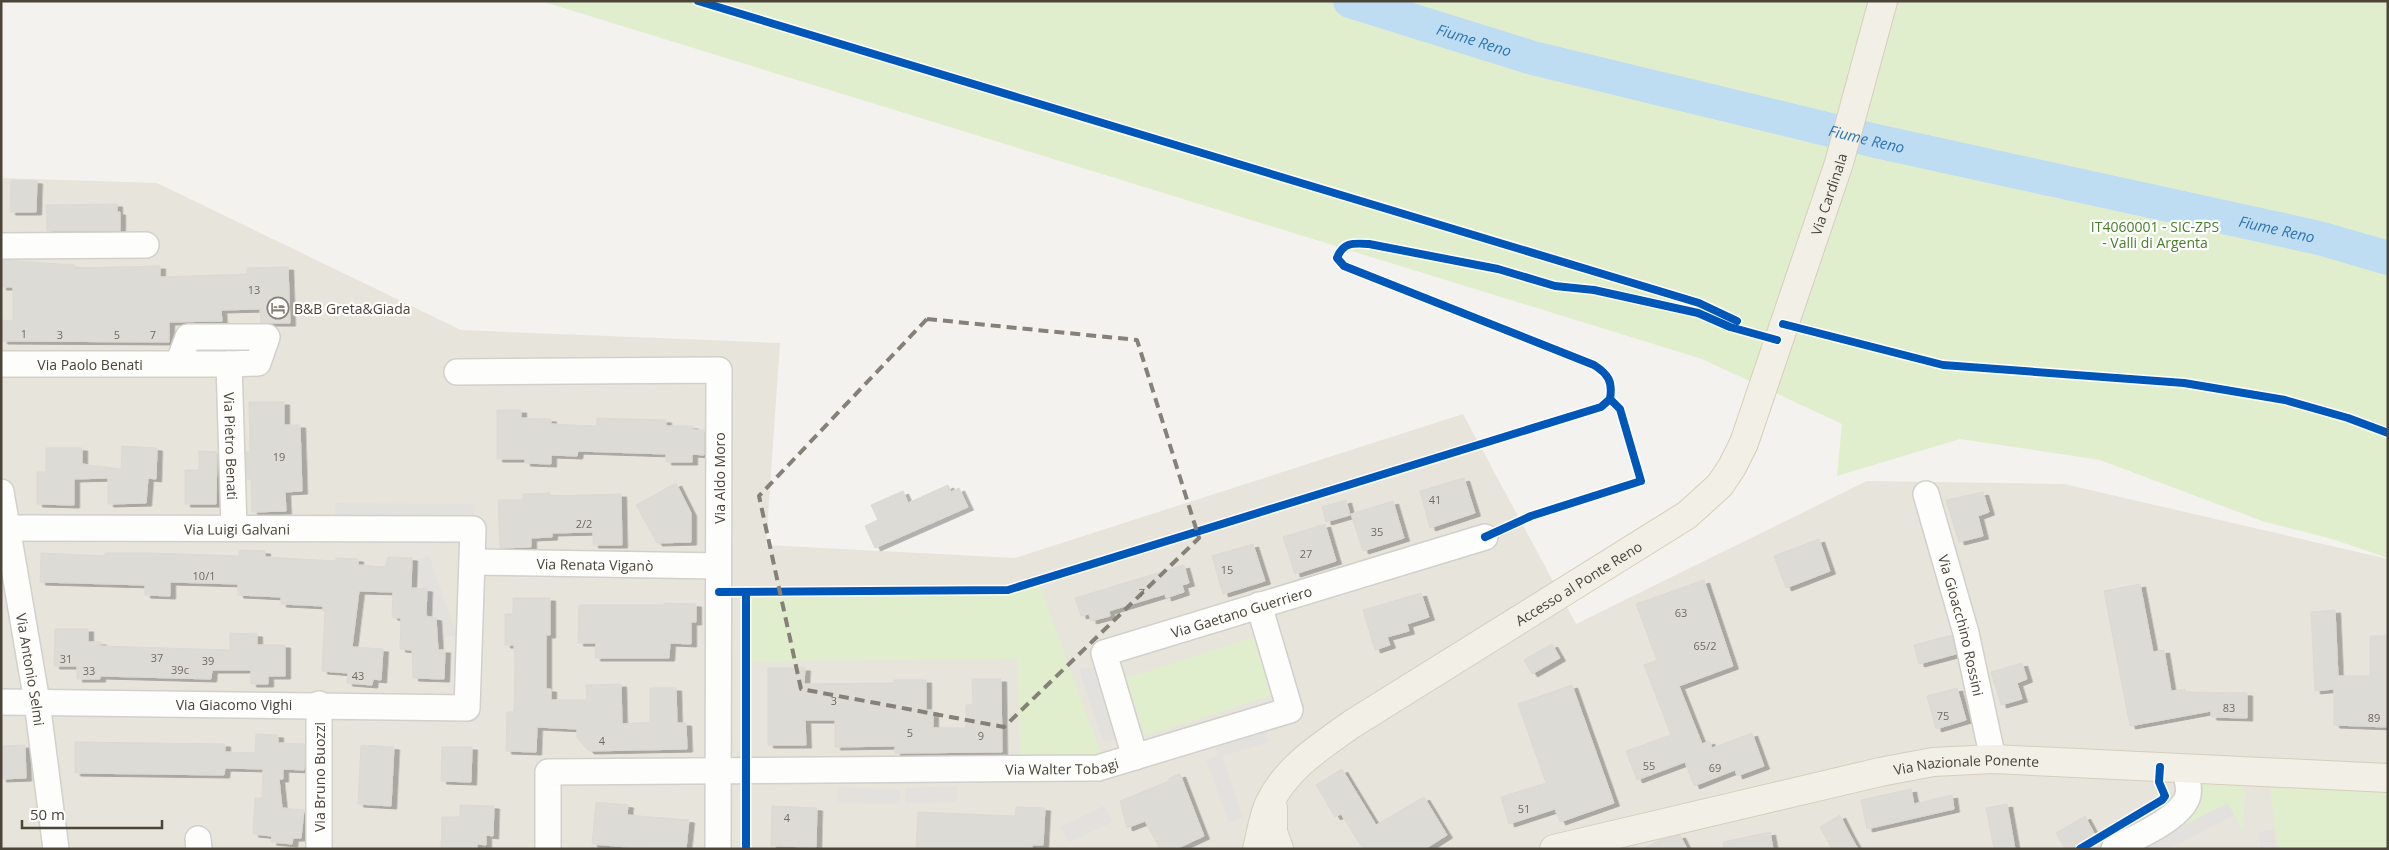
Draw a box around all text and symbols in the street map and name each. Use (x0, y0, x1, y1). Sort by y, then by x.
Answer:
water label: Fiume Reno (1434, 19, 1514, 61)
water label: Fiume Reno (1827, 120, 1907, 157)
street label: Via Cardinala (1806, 151, 1851, 238)
water label: Fiume Reno (2237, 211, 2317, 247)
park label: IT4060001 - SIC-ZPS - Valli di Argenta (2091, 217, 2219, 252)
house number: 13 (248, 282, 260, 297)
hotel icon: B&B Greta&Giada (266, 296, 290, 320)
place label: B&B Greta&Giada (294, 299, 411, 318)
house number: 1 (21, 326, 27, 341)
house number: 3 (57, 327, 63, 342)
house number: 5 (114, 327, 120, 342)
house number: 7 (150, 327, 156, 342)
street label: Via Paolo Benati (37, 355, 143, 374)
street label: Via Pietro Benati (220, 392, 243, 500)
street label: Via Aldo Moro (710, 432, 729, 524)
house number: 19 (273, 449, 285, 464)
house number: 41 (1429, 492, 1441, 507)
house number: 2/2 (576, 516, 592, 531)
street label: Via Luigi Galvani (184, 519, 290, 538)
house number: 35 (1371, 524, 1383, 539)
street label: Accesso al Ponte Reno (1511, 536, 1645, 630)
house number: 27 (1300, 546, 1312, 561)
street label: Via Gioacchino Rossini (1934, 552, 1989, 698)
street label: Via Renata Viganò (536, 554, 654, 574)
house number: 15 (1221, 562, 1233, 577)
house number: 10/1 (193, 568, 215, 583)
street label: Via Gaetano Guerriero (1169, 581, 1314, 642)
house number: 7 (1139, 585, 1145, 600)
house number: 63 (1675, 605, 1687, 620)
street label: Via Antonio Selmi (12, 612, 49, 727)
house number: 65/2 (1694, 638, 1716, 653)
house number: 37 (151, 650, 163, 665)
house number: 31 (60, 651, 72, 666)
house number: 39 (202, 653, 214, 668)
house number: 39c (171, 662, 189, 677)
house number: 33 (83, 663, 95, 678)
house number: 43 (352, 668, 364, 683)
house number: 3 (831, 693, 837, 708)
street label: Via Giacomo Vighi (176, 695, 292, 714)
house number: 83 (2223, 700, 2235, 715)
house number: 75 (1937, 708, 1949, 723)
house number: 89 (2368, 710, 2380, 725)
street label: Via Bruno Buozzi (310, 722, 329, 832)
house number: 5 (907, 725, 913, 740)
house number: 9 (978, 728, 984, 743)
house number: 4 (599, 733, 606, 748)
street label: Via Nazionale Ponente (1892, 750, 2040, 779)
street label: Via Walter Tobagi (1005, 753, 1121, 778)
house number: 55 (1643, 758, 1655, 773)
house number: 69 (1709, 760, 1721, 775)
scale bar (22, 798, 162, 830)
house number: 51 (1518, 801, 1530, 816)
text: 50 m (30, 804, 65, 824)
house number: 4 (784, 810, 791, 825)

